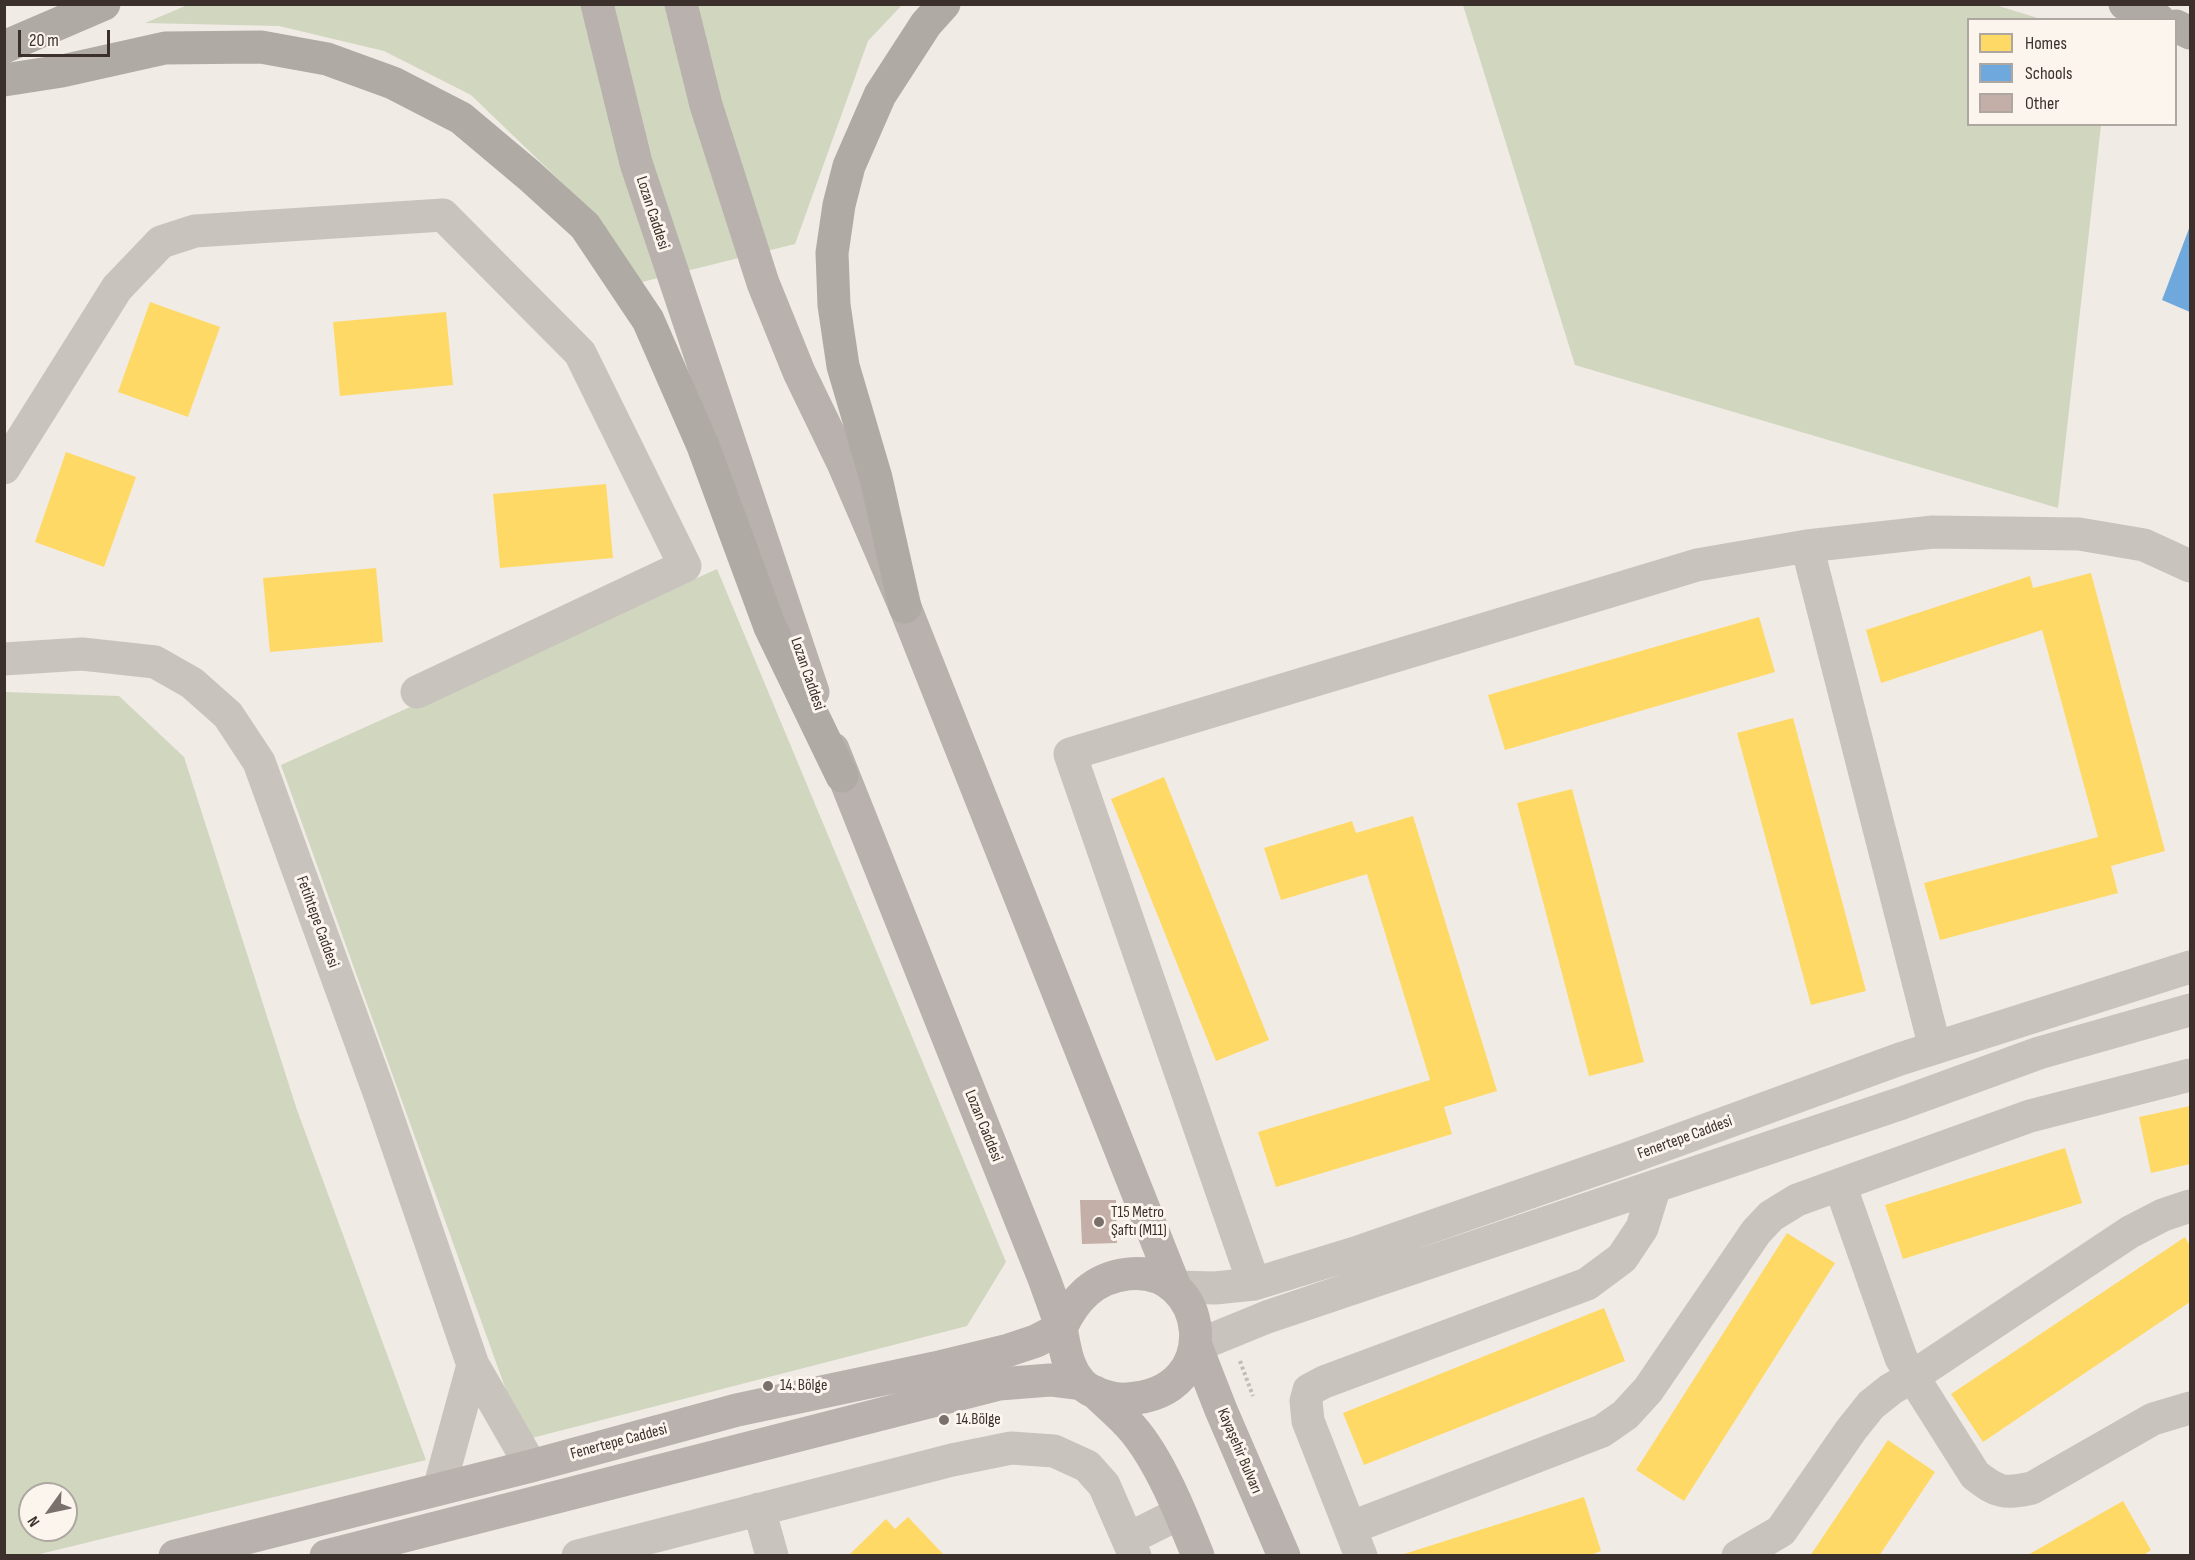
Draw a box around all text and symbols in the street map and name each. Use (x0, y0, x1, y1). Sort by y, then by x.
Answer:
scale bar (21, 18, 112, 56)
legend (1967, 18, 2177, 126)
text: 20 m (29, 30, 59, 51)
text: Homes (2025, 33, 2067, 54)
text: Schools (2025, 63, 2072, 84)
text: Other (2025, 93, 2059, 114)
street label: Lozan Caddesi (631, 174, 673, 252)
street label: Lozan Caddesi (786, 635, 828, 713)
street label: Fetihtepe Caddesi (292, 874, 342, 970)
street label: Lozan Caddesi (960, 1087, 1006, 1165)
street label: Fenertepe Caddesi (1635, 1112, 1735, 1164)
place label: T15 Metro Şaftı (M11) (1111, 1203, 1167, 1241)
marker: T15 Metro Şaftı (M11) (1092, 1215, 1106, 1229)
place label: 14. Bölge (780, 1376, 827, 1396)
marker: 14. Bölge (761, 1379, 775, 1393)
street label: Kayaşehir Bulvarı (1212, 1405, 1266, 1497)
place label: 14.Bölge (956, 1410, 1001, 1430)
marker: 14.Bölge (937, 1413, 951, 1427)
street label: Fenertepe Caddesi (569, 1420, 669, 1464)
north arrow (18, 1482, 78, 1542)
text: N (24, 1512, 44, 1530)

